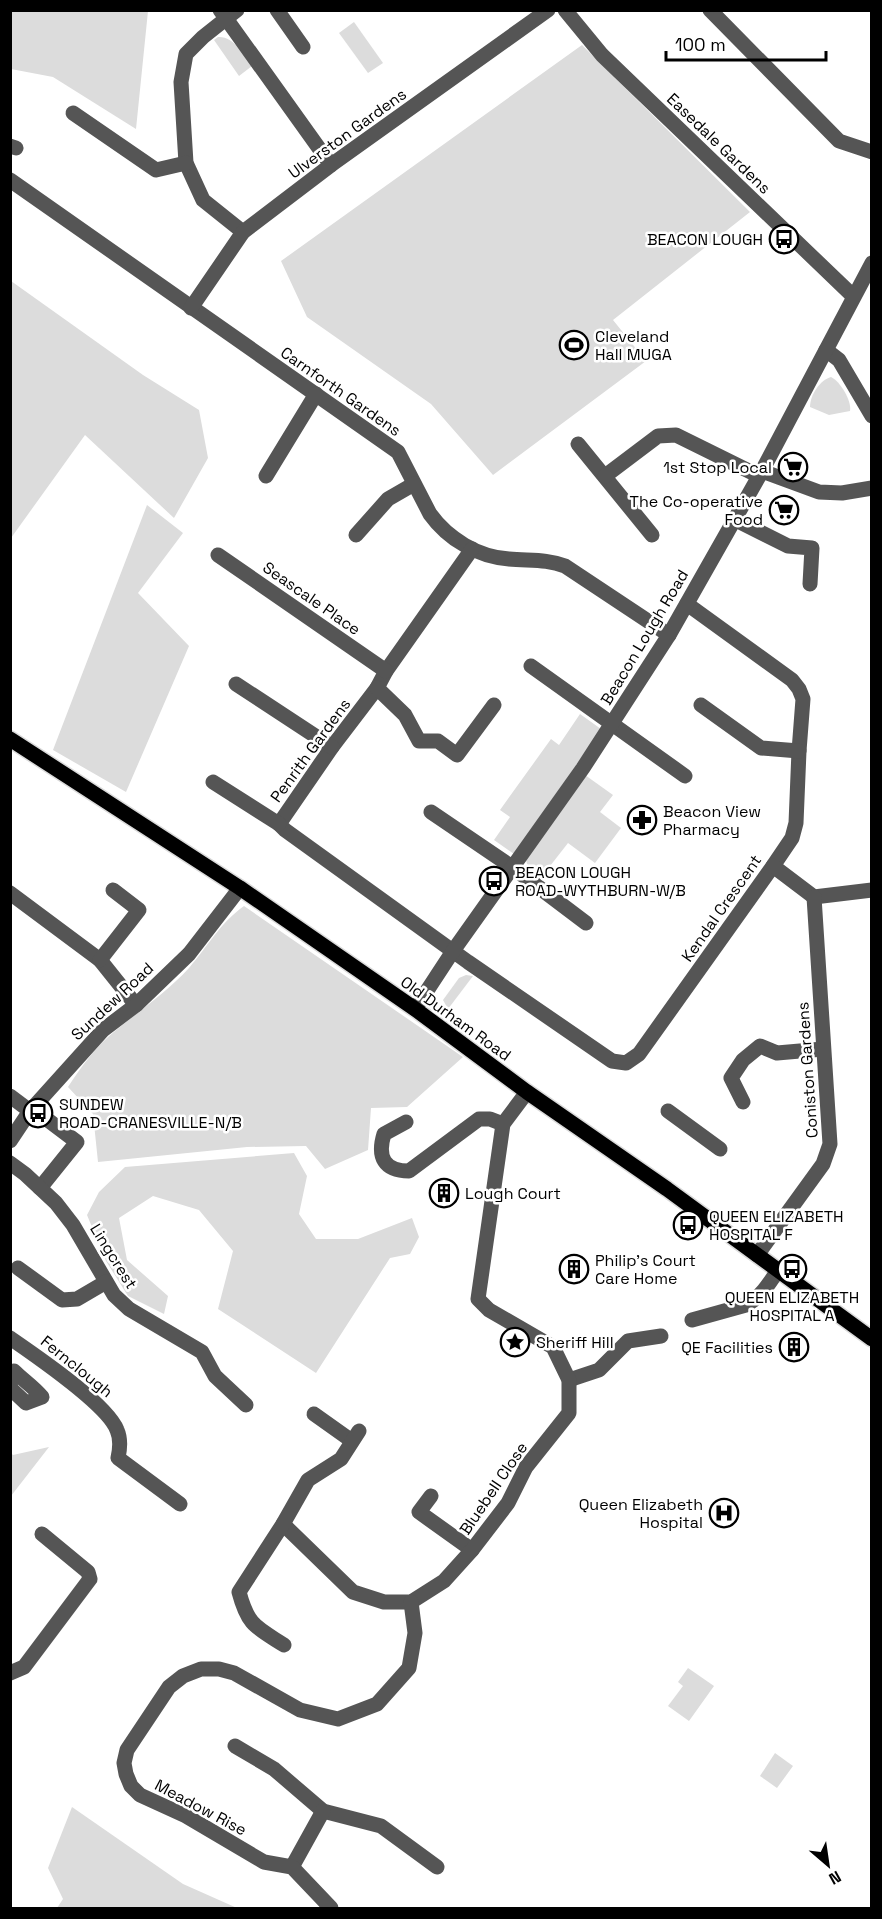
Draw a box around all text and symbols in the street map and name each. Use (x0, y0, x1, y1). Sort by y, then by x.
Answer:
scale bar (666, 24, 826, 62)
text: 100 m (675, 33, 726, 56)
street label: Ulverston Gardens (284, 84, 410, 183)
street label: Easedale Gardens (662, 88, 775, 198)
bus stop icon: BEACON LOUGH (768, 223, 800, 255)
place label: BEACON LOUGH (647, 229, 763, 250)
place label: Cleveland Hall MUGA (595, 326, 672, 365)
sports icon: Cleveland Hall MUGA (558, 329, 590, 361)
street label: Carnforth Gardens (276, 342, 405, 441)
supermarket icon: 1st Stop Local (777, 451, 809, 483)
place label: 1st Stop Local (663, 457, 772, 478)
place label: The Co-operative Food (630, 491, 763, 530)
supermarket icon: The Co-operative Food (768, 494, 800, 526)
street label: Seascale Place (259, 557, 365, 640)
street label: Beacon Lough Road (596, 566, 693, 709)
street label: Penrith Gardens (266, 694, 355, 806)
place label: Beacon View Pharmacy (663, 801, 761, 840)
pharmacy icon: Beacon View Pharmacy (626, 804, 658, 836)
street label: Kendal Crescent (677, 851, 766, 966)
place label: BEACON LOUGH ROAD-WYTHBURN-W/B (515, 862, 686, 901)
bus stop icon: BEACON LOUGH ROAD-WYTHBURN-W/B (478, 865, 510, 897)
street label: Sundew Road (67, 958, 158, 1045)
street label: Old Durham Road (396, 971, 515, 1066)
street label: Coniston Gardens (792, 1001, 823, 1139)
place label: SUNDEW ROAD-CRANESVILLE-N/B (59, 1094, 242, 1133)
bus stop icon: SUNDEW ROAD-CRANESVILLE-N/B (22, 1097, 54, 1129)
building icon: Lough Court (428, 1177, 460, 1209)
place label: Lough Court (465, 1183, 561, 1204)
place label: QUEEN ELIZABETH HOSPITAL F (709, 1206, 844, 1245)
bus stop icon: QUEEN ELIZABETH HOSPITAL F (672, 1209, 704, 1241)
street label: Lingcrest (85, 1220, 142, 1293)
place label: Philip's Court Care Home (595, 1250, 696, 1289)
building icon: Philip's Court Care Home (558, 1253, 590, 1285)
bus stop icon: QUEEN ELIZABETH HOSPITAL A (776, 1253, 808, 1285)
place label: QUEEN ELIZABETH HOSPITAL A (725, 1287, 859, 1326)
place icon: Sheriff Hill (499, 1326, 531, 1358)
street label: Fernclough (36, 1331, 117, 1402)
building icon: QE Facilities (778, 1331, 810, 1363)
place label: Sheriff Hill (536, 1332, 614, 1353)
place label: QE Facilities (681, 1337, 773, 1358)
street label: Bluebell Close (455, 1438, 532, 1539)
place label: Queen Elizabeth Hospital (579, 1494, 703, 1533)
hospital icon: Queen Elizabeth Hospital (708, 1497, 740, 1529)
street label: Meadow Rise (151, 1774, 250, 1840)
north arrow (798, 1835, 858, 1895)
text: N (825, 1866, 845, 1889)

